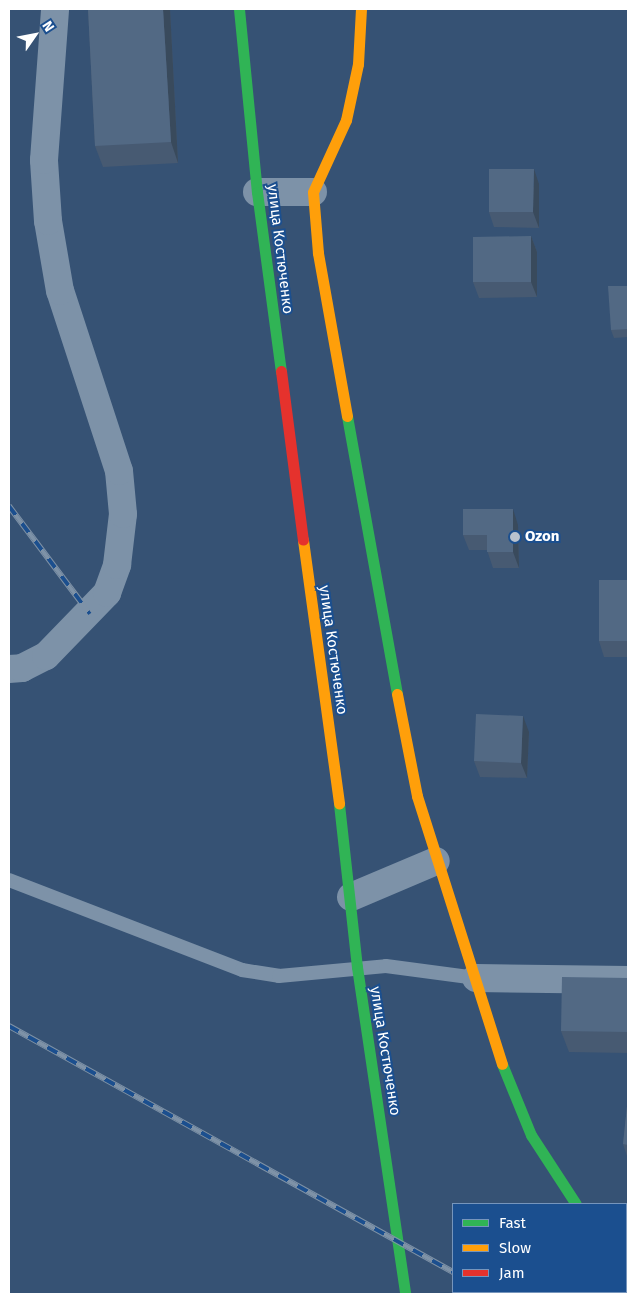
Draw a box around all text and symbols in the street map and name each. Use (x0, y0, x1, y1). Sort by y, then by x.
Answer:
north arrow (10, 10, 60, 60)
text: N (38, 18, 58, 35)
street label: улица Костюченко (263, 183, 297, 315)
place label: Ozon (525, 528, 559, 546)
marker: Ozon (509, 531, 521, 543)
street label: улица Костюченко (315, 584, 351, 716)
street label: улица Костюченко (366, 985, 404, 1117)
legend (452, 1203, 627, 1293)
text: Fast (499, 1214, 526, 1232)
text: Slow (499, 1239, 531, 1257)
text: Jam (499, 1264, 525, 1282)

